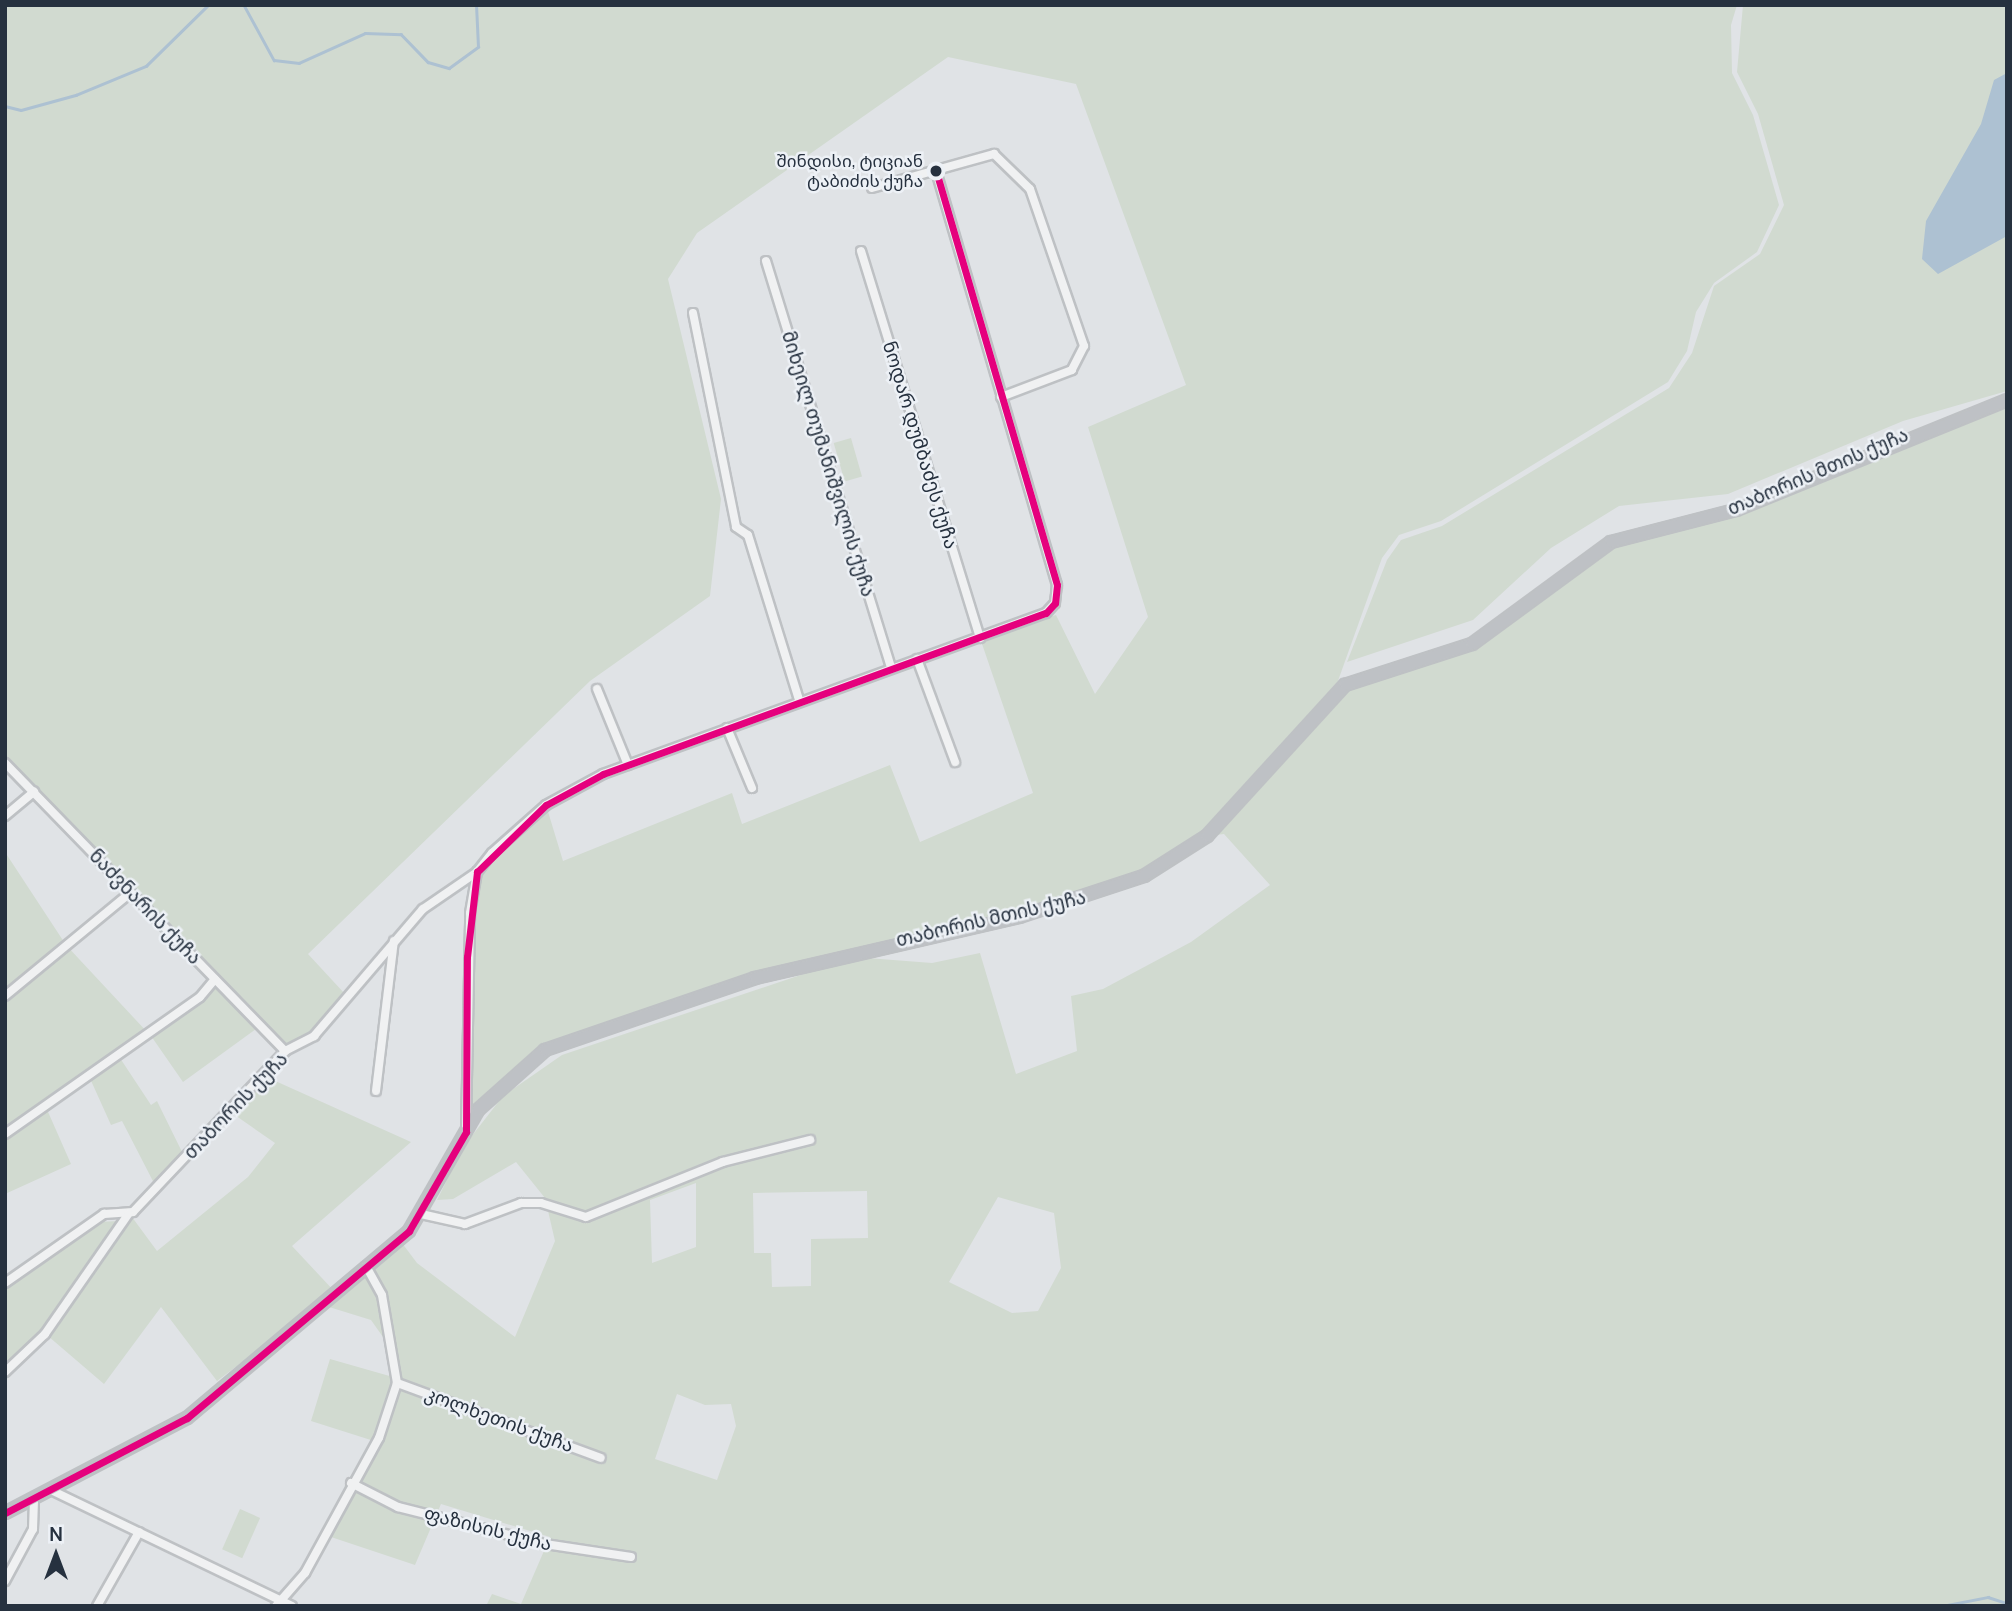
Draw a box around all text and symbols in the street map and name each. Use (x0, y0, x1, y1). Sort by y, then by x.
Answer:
place label: შინდისი, ტიციან ტაბიძის ქუჩა (777, 151, 923, 191)
marker: შინდისი, ტიციან ტაბიძის ქუჩა (929, 164, 943, 178)
street label: მიხეილ თუმანიშვილის ქუჩა (777, 328, 879, 600)
street label: ნოდარ დუმბაძეს ქუჩა (877, 338, 963, 552)
street label: თაბორის მთის ქუჩა (1724, 424, 1912, 520)
street label: ნაძვნარის ქუჩა (84, 845, 206, 969)
street label: თაბორის მთის ქუჩა (894, 886, 1088, 952)
street label: თაბორის ქუჩა (179, 1048, 293, 1164)
street label: კოლხეთის ქუჩა (422, 1383, 576, 1457)
street label: ფაზისის ქუჩა (422, 1502, 554, 1556)
north arrow (21, 1520, 91, 1590)
text: N (49, 1521, 63, 1547)

